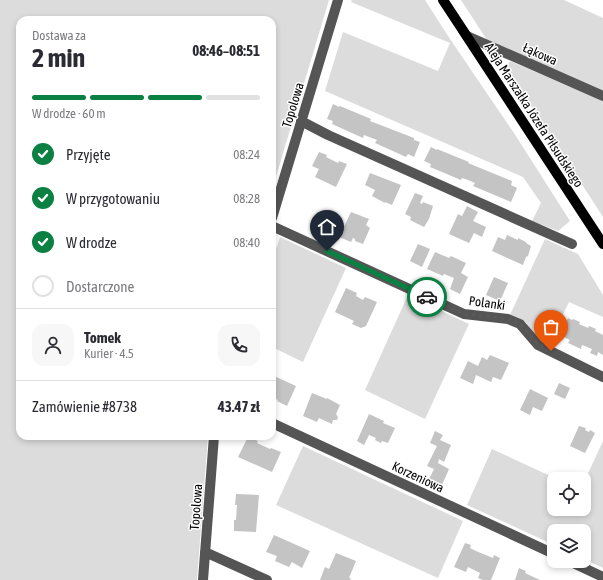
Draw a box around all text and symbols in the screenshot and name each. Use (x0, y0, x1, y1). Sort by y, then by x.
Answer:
text: Dostawa za (32, 28, 86, 43)
street label: Aleja Marszałka Józefa Piłsudskiego (482, 40, 586, 190)
street label: Łąkowa (520, 40, 560, 68)
text: 08:46–08:51 (192, 42, 260, 59)
text: 2 min (32, 43, 85, 73)
street label: Topolowa (279, 81, 307, 129)
text: W drodze · 60 m (32, 106, 106, 121)
icon: check (32, 143, 54, 165)
text: Przyjęte (66, 146, 111, 163)
text: 08:24 (233, 147, 260, 162)
icon: check (32, 187, 54, 209)
text: W przygotowaniu (66, 190, 160, 207)
text: 08:28 (233, 191, 260, 206)
pin (310, 210, 344, 251)
icon: home (316, 216, 338, 238)
icon: check (32, 231, 54, 253)
text: W drodze (66, 234, 117, 251)
text: 08:40 (233, 235, 260, 250)
courier (407, 277, 447, 317)
text: Dostarczone (66, 278, 134, 295)
icon: car (416, 286, 438, 308)
street label: Polanki (468, 293, 506, 313)
pin (534, 310, 568, 351)
icon: bag (540, 316, 562, 338)
button: person (32, 324, 74, 366)
button: phone (218, 324, 260, 366)
text: Tomek (84, 329, 121, 346)
text: Kurier · 4.5 (84, 346, 134, 361)
text: Zamówienie #8738 (32, 398, 137, 415)
text: 43.47 zł (218, 398, 260, 415)
street label: Korzeniowa (390, 458, 446, 496)
map controls (547, 472, 591, 568)
button: locate (547, 472, 591, 516)
street label: Topolowa (187, 483, 205, 531)
button: layers (547, 524, 591, 568)

